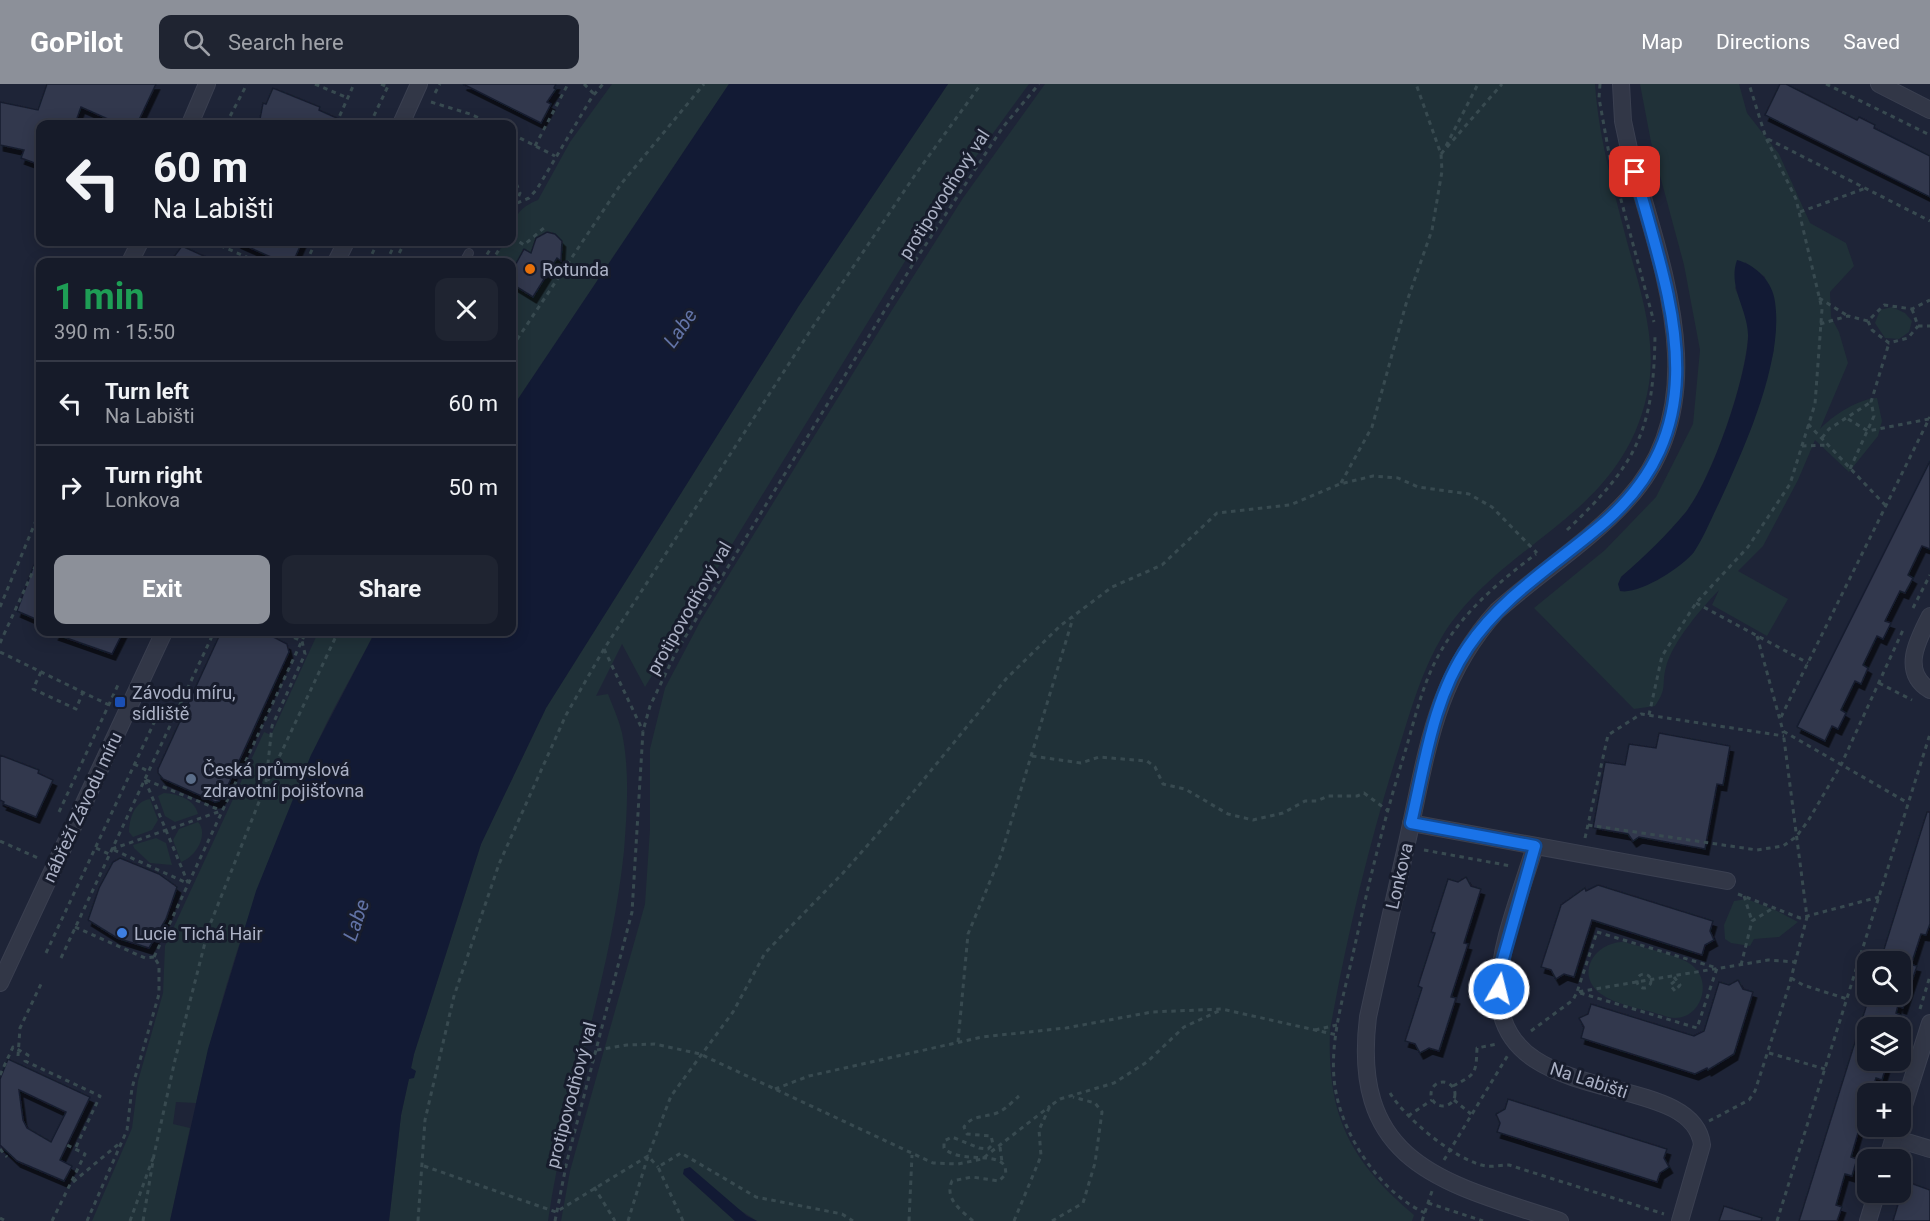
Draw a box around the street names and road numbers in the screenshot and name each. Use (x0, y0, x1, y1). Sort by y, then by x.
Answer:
street label: protipovodňový val (894, 125, 994, 263)
street label: protipovodňový val (642, 538, 736, 678)
street label: nábřeží Závodu míru (38, 729, 126, 885)
street label: Lonkova (1381, 841, 1417, 911)
street label: protipovodňový val (541, 1020, 601, 1170)
street label: Na Labišti (1547, 1058, 1631, 1102)

